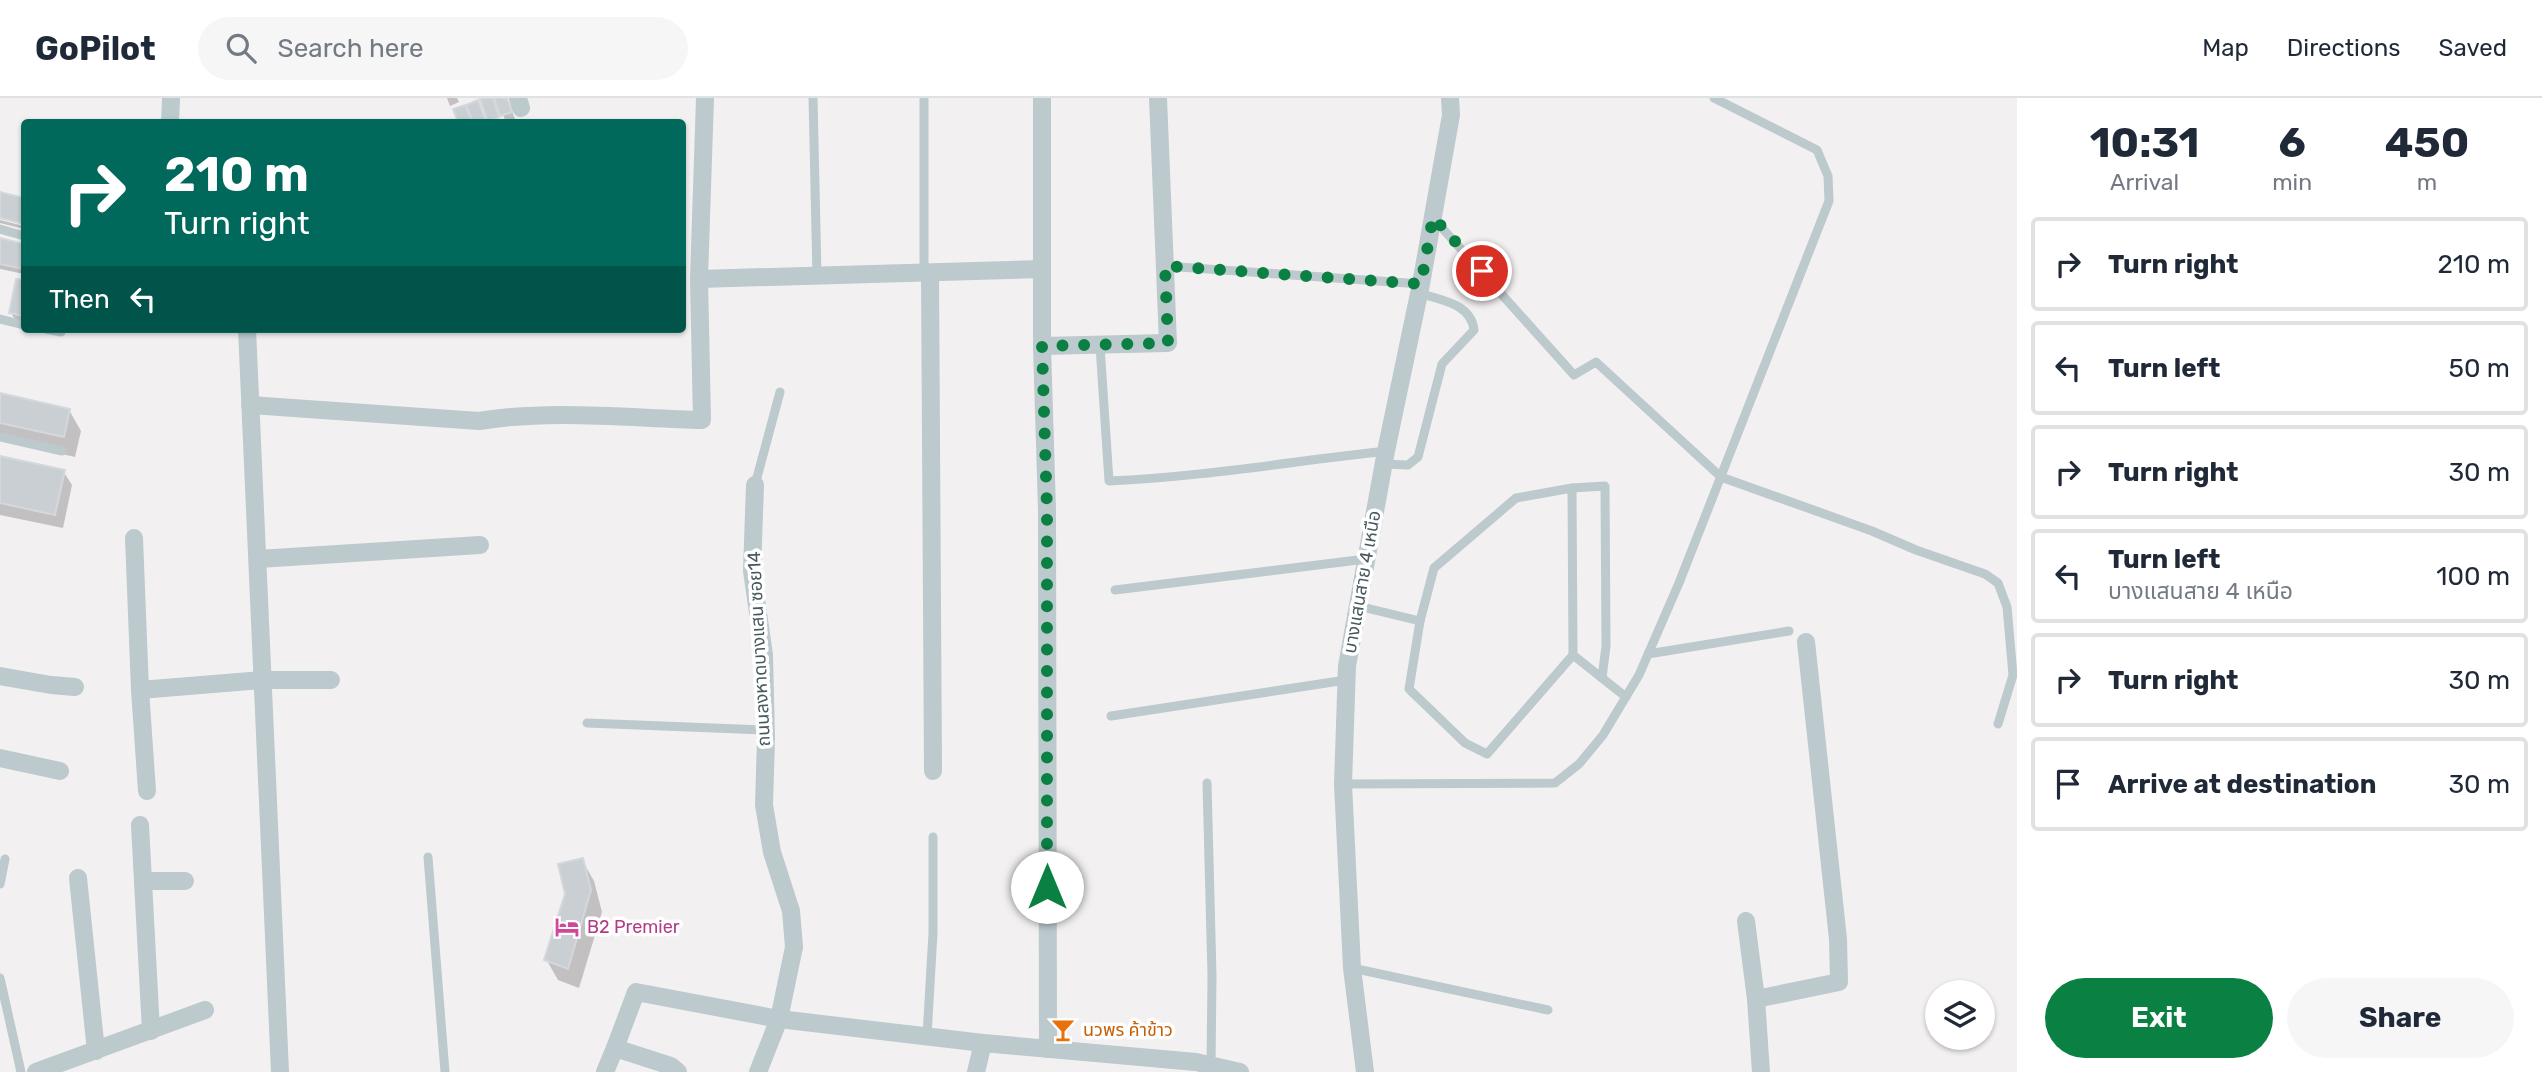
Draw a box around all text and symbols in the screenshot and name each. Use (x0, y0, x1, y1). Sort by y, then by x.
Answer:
search box (198, 17, 688, 80)
text: GoPilot (35, 29, 156, 68)
icon: search (222, 29, 260, 67)
text: Search here (278, 33, 423, 64)
text: Map (2202, 34, 2249, 62)
text: Directions (2287, 34, 2400, 62)
text: Saved (2438, 34, 2507, 62)
text: 10:31 (2090, 118, 2199, 168)
text: 6 (2278, 118, 2306, 168)
text: 450 (2385, 118, 2469, 168)
text: 210 m (164, 145, 309, 203)
icon: right (49, 147, 140, 238)
text: Arrival (2110, 168, 2179, 196)
text: min (2272, 168, 2312, 196)
text: m (2417, 168, 2437, 196)
text: Turn right (164, 204, 309, 242)
pin (1452, 241, 1512, 301)
icon: right (2049, 245, 2087, 283)
text: Turn right (2108, 249, 2238, 280)
text: 210 m (2438, 249, 2510, 280)
icon: arrive (1463, 252, 1501, 290)
icon: left (124, 280, 162, 318)
text: Then (49, 284, 110, 315)
icon: left (2049, 349, 2087, 387)
text: Turn left (2108, 353, 2220, 384)
text: 50 m (2449, 353, 2510, 384)
icon: right (2049, 453, 2087, 491)
text: Turn right (2108, 457, 2238, 488)
text: 30 m (2448, 457, 2510, 488)
street label: บางแสนสาย 4 เหนือ (1339, 509, 1385, 655)
text: Turn left (2108, 544, 2220, 575)
street label: ถนนลงหาดบางแสน ซอย14 (743, 551, 775, 747)
icon: left (2049, 557, 2087, 595)
text: 100 m (2436, 561, 2510, 592)
text: บางแสนสาย 4 เหนือ (2108, 577, 2293, 605)
icon: right (2049, 661, 2087, 699)
text: Turn right (2108, 665, 2238, 696)
text: 30 m (2448, 665, 2510, 696)
icon: arrive (2049, 765, 2087, 803)
text: Arrive at destination (2108, 769, 2376, 800)
text: 30 m (2448, 769, 2510, 800)
position arrow (1010, 850, 1084, 924)
hotel icon: B2 Premier (553, 913, 581, 941)
place label: B2 Premier (587, 916, 680, 938)
button: Exit (2045, 978, 2273, 1058)
button: Share (2287, 978, 2514, 1058)
map controls (1925, 980, 1995, 1050)
button: layers (1925, 980, 1995, 1050)
bar icon: นวพร ค้าข้าว (1049, 1016, 1077, 1044)
place label: นวพร ค้าข้าว (1083, 1019, 1173, 1041)

